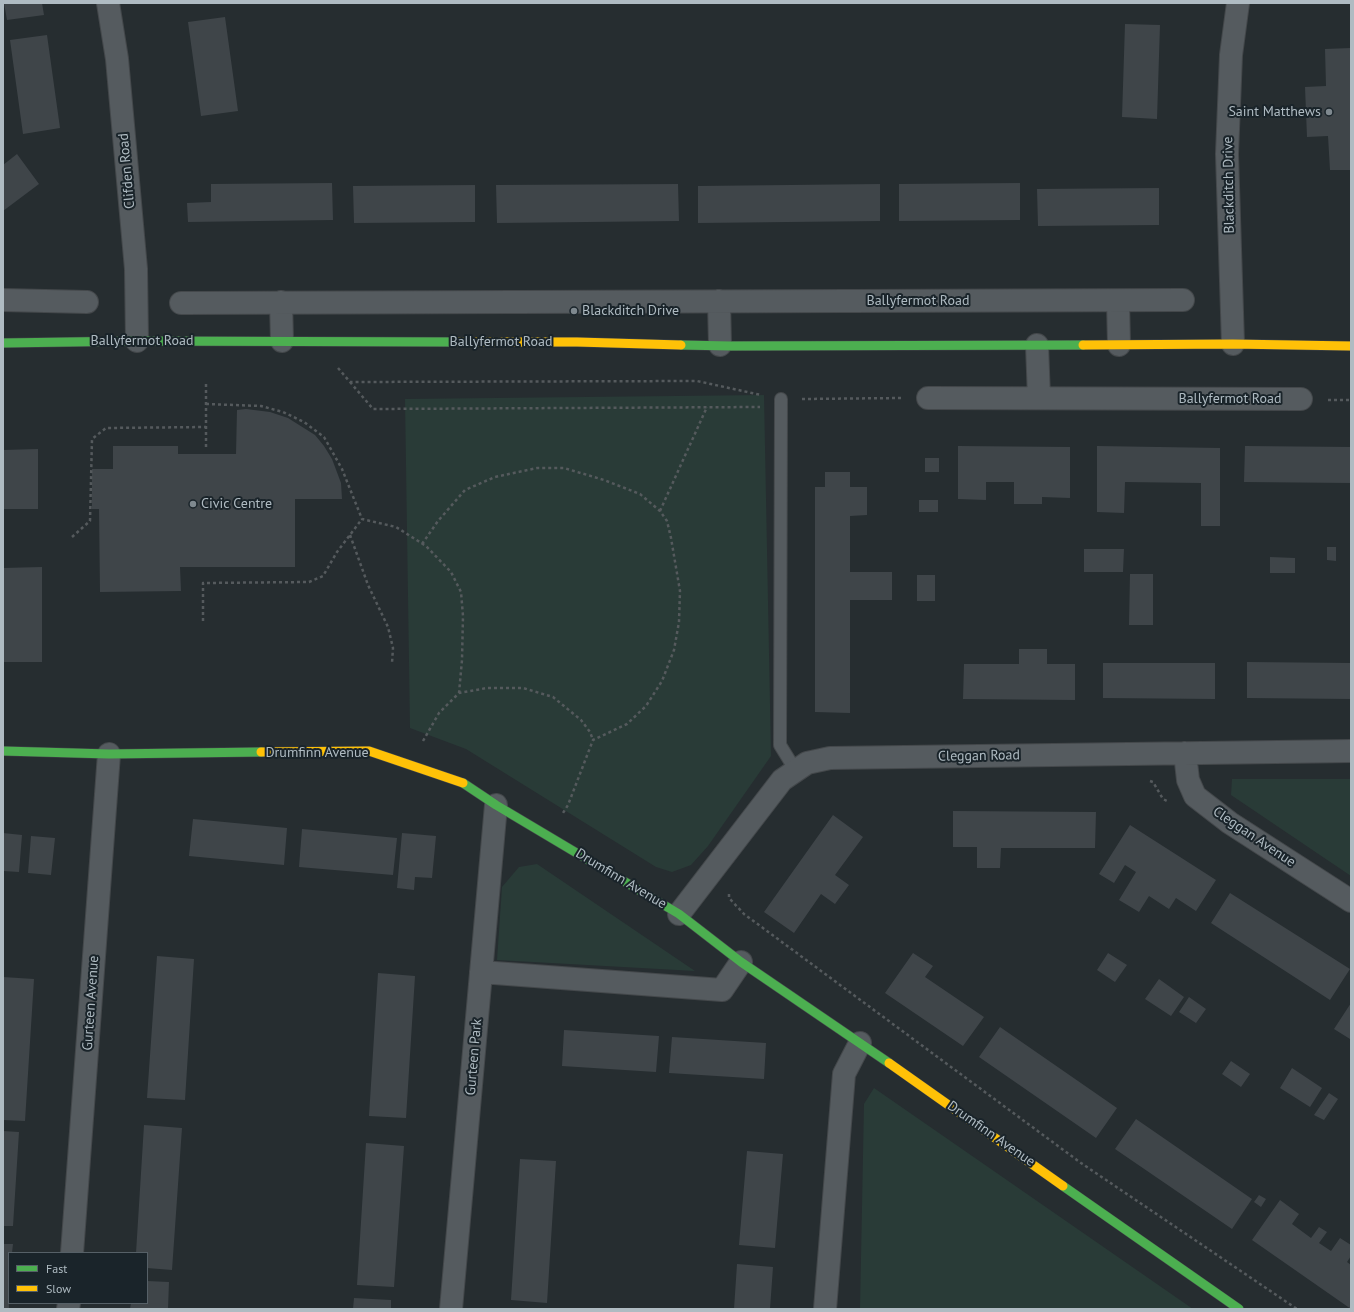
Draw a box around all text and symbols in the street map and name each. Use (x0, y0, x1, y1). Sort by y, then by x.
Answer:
place label: Saint Matthews (1228, 104, 1321, 120)
marker: Saint Matthews (1324, 107, 1334, 117)
street label: Clifden Road (115, 132, 139, 210)
street label: Blackditch Drive (1220, 136, 1238, 234)
street label: Ballyfermot Road (867, 293, 969, 309)
place label: Blackditch Drive (582, 303, 679, 319)
marker: Blackditch Drive (569, 306, 579, 316)
street label: Ballyfermot Road (91, 333, 193, 349)
street label: Ballyfermot Road (450, 334, 552, 350)
street label: Ballyfermot Road (1179, 391, 1281, 407)
place label: Civic Centre (201, 496, 272, 512)
marker: Civic Centre (188, 499, 198, 509)
street label: Drumfinn Avenue (265, 745, 369, 761)
street label: Cleggan Road (938, 747, 1020, 765)
street label: Cleggan Avenue (1209, 803, 1299, 871)
street label: Drumfinn Avenue (572, 845, 670, 913)
street label: Gurteen Avenue (79, 955, 103, 1051)
street label: Gurteen Park (462, 1018, 486, 1096)
street label: Drumfinn Avenue (944, 1098, 1038, 1170)
legend (8, 1252, 148, 1304)
text: Fast (46, 1261, 67, 1276)
text: Slow (46, 1281, 71, 1296)

